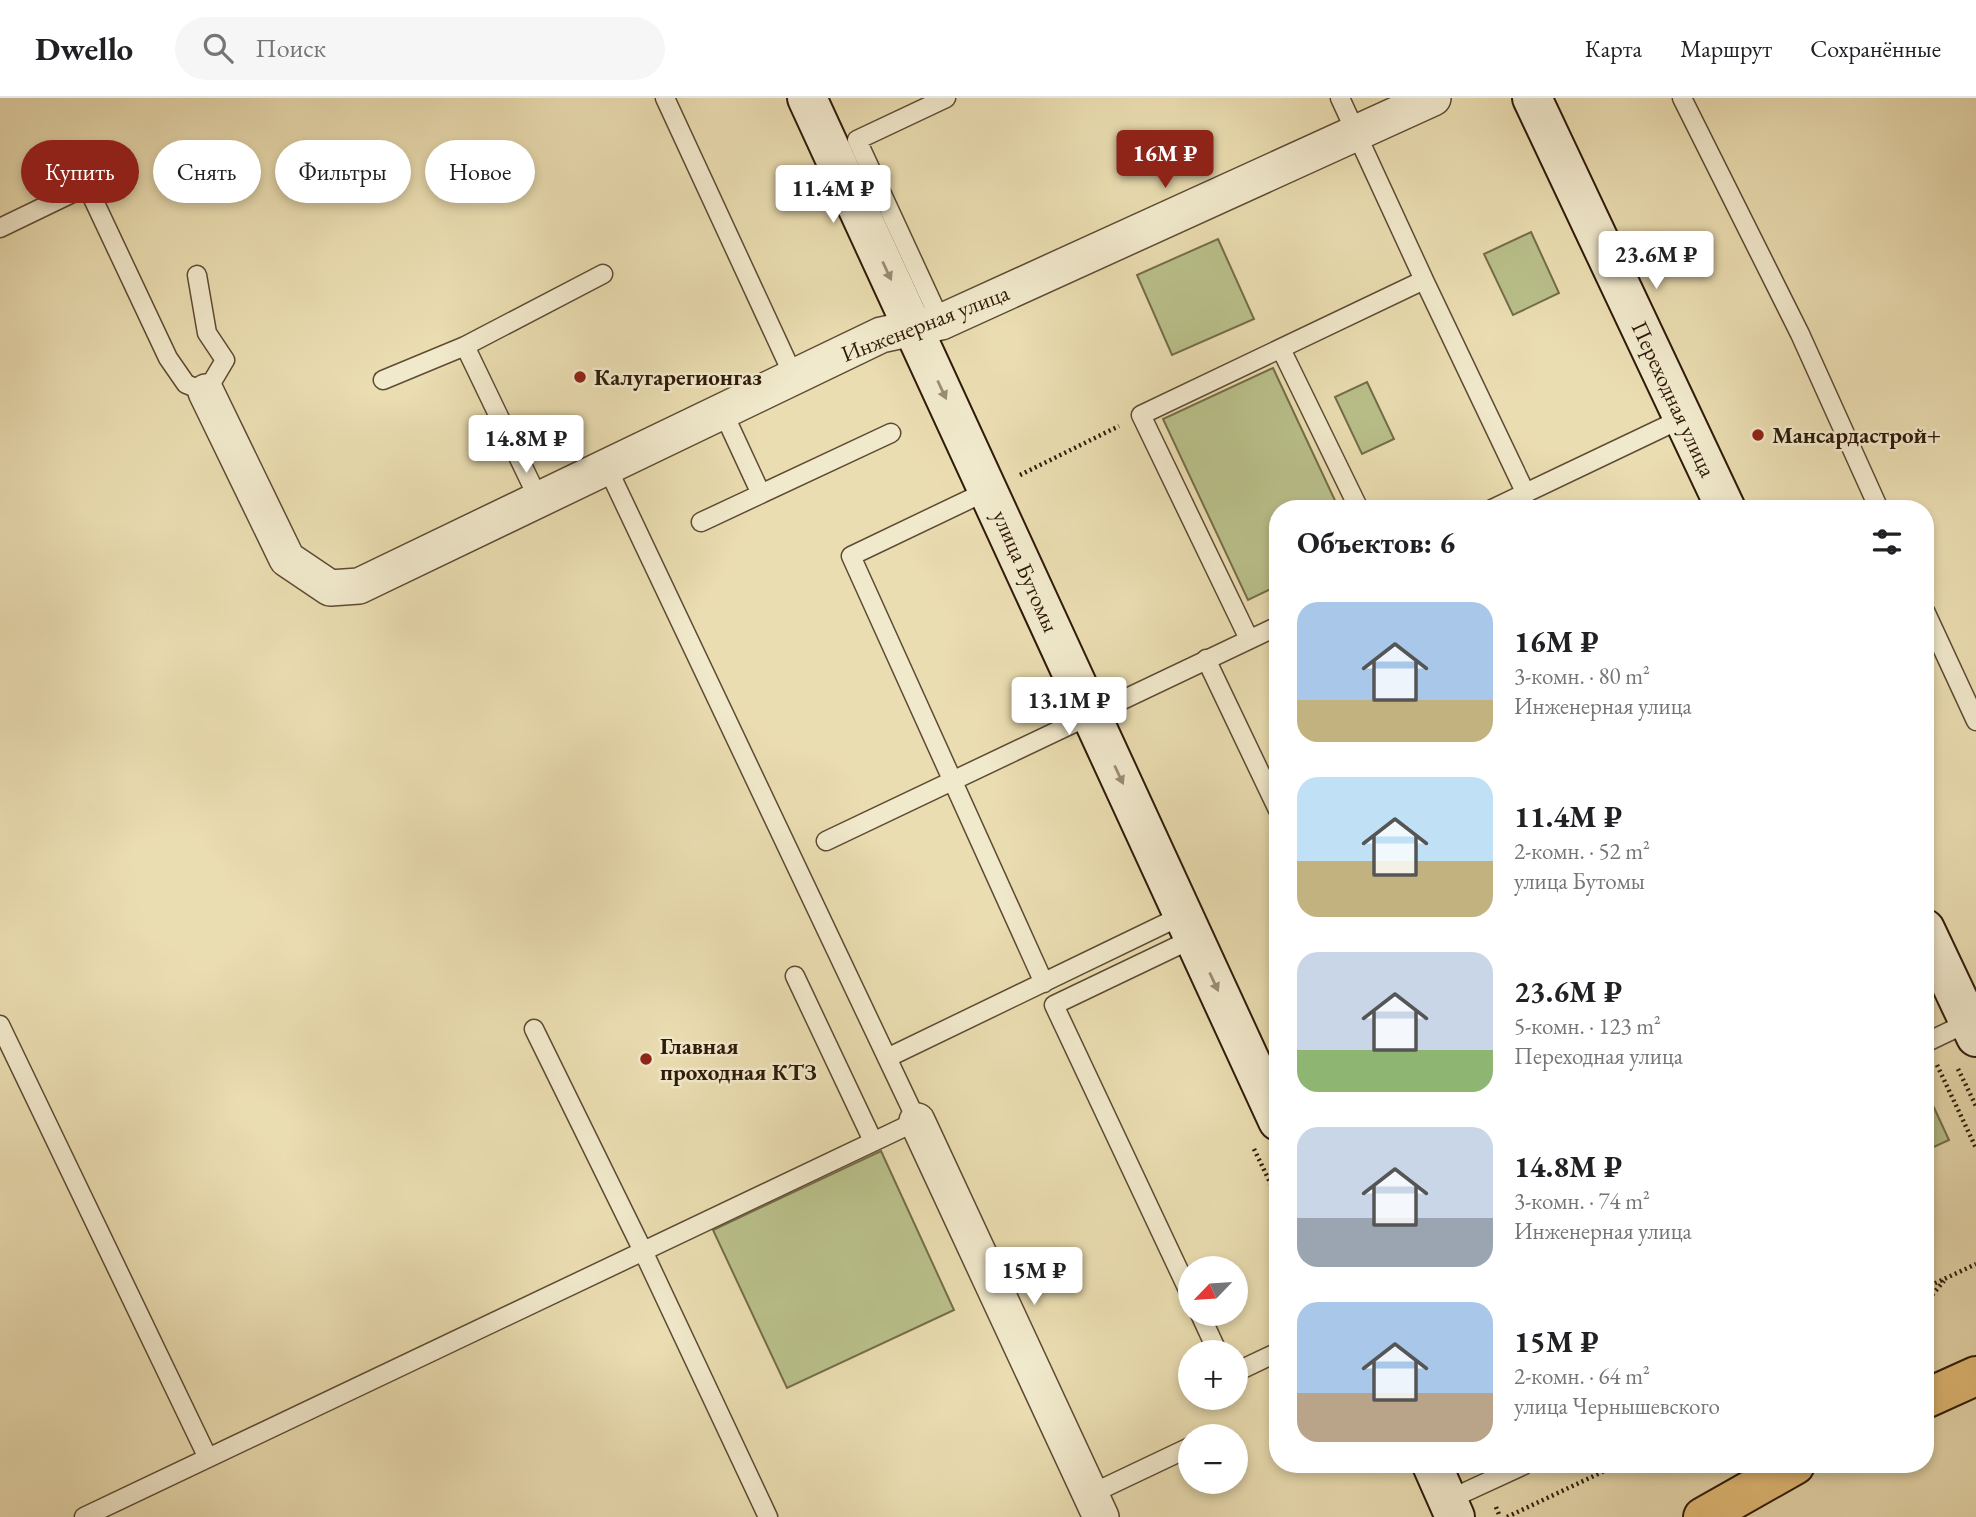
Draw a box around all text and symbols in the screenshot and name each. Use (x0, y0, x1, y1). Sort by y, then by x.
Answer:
search box (175, 17, 665, 80)
text: Dwello (35, 27, 133, 70)
icon: search (199, 29, 237, 67)
text: Поиск (255, 31, 326, 65)
text: Карта (1585, 33, 1642, 64)
text: Маршрут (1680, 33, 1772, 64)
text: Сохранённые (1810, 33, 1941, 64)
pin: 16M ₽ (1116, 130, 1214, 190)
text: 16M ₽ (1132, 138, 1198, 168)
chip: Купить (21, 140, 139, 203)
chip: Снять (153, 140, 261, 203)
chip: Фильтры (275, 140, 411, 203)
chip: Новое (425, 140, 535, 203)
pin: 11.4M ₽ (768, 166, 898, 225)
text: 11.4M ₽ (792, 173, 874, 203)
pin: 23.6M ₽ (1591, 232, 1721, 291)
text: 23.6M ₽ (1615, 239, 1697, 269)
one-way arrow (882, 261, 893, 281)
street label: Инженерная улица (837, 277, 1014, 369)
street label: Переходная улица (1625, 316, 1724, 483)
place label: Калугарегионгаз (594, 362, 762, 392)
marker: Калугарегионгаз (572, 369, 588, 385)
one-way arrow (937, 380, 948, 400)
pin: 14.8M ₽ (461, 416, 591, 475)
place label: Мансардастрой+ (1772, 420, 1941, 450)
text: 14.8M ₽ (485, 423, 567, 453)
marker: Мансардастрой+ (1750, 427, 1766, 443)
street label: улица Бутомы (986, 505, 1066, 637)
text: Объектов: 6 (1297, 523, 1455, 562)
icon: filters (1868, 523, 1906, 561)
text: 16M ₽ (1514, 622, 1599, 661)
icon: home (1353, 630, 1437, 714)
text: 3-комн. · 80 m² (1514, 661, 1650, 691)
pin: 13.1M ₽ (1004, 678, 1134, 737)
text: 13.1M ₽ (1028, 685, 1110, 715)
text: Инженерная улица (1514, 691, 1692, 721)
one-way arrow (1113, 765, 1125, 785)
text: 11.4M ₽ (1514, 797, 1622, 836)
icon: home (1353, 805, 1437, 889)
text: 2-комн. · 52 m² (1514, 836, 1650, 866)
text: улица Бутомы (1514, 866, 1645, 896)
one-way arrow (1209, 971, 1220, 992)
text: 23.6M ₽ (1514, 972, 1622, 1011)
icon: home (1353, 980, 1437, 1064)
text: 5-комн. · 123 m² (1514, 1011, 1661, 1041)
place label: Главная проходная КТЗ (660, 1031, 817, 1087)
text: Переходная улица (1514, 1041, 1683, 1071)
marker: Главная проходная КТЗ (638, 1051, 654, 1067)
text: 14.8M ₽ (1514, 1147, 1622, 1186)
icon: home (1353, 1155, 1437, 1239)
text: 3-комн. · 74 m² (1514, 1186, 1650, 1216)
text: Инженерная улица (1514, 1216, 1692, 1246)
pin: 15M ₽ (985, 1248, 1083, 1307)
text: 15M ₽ (1001, 1255, 1067, 1285)
north arrow (1178, 1256, 1248, 1326)
map controls (1178, 1256, 1248, 1494)
text: 15M ₽ (1514, 1322, 1599, 1361)
icon: home (1353, 1330, 1437, 1414)
button: + (1178, 1340, 1248, 1410)
text: 2-комн. · 64 m² (1514, 1361, 1650, 1391)
text: улица Чернышевского (1514, 1391, 1720, 1421)
button: − (1178, 1424, 1248, 1494)

